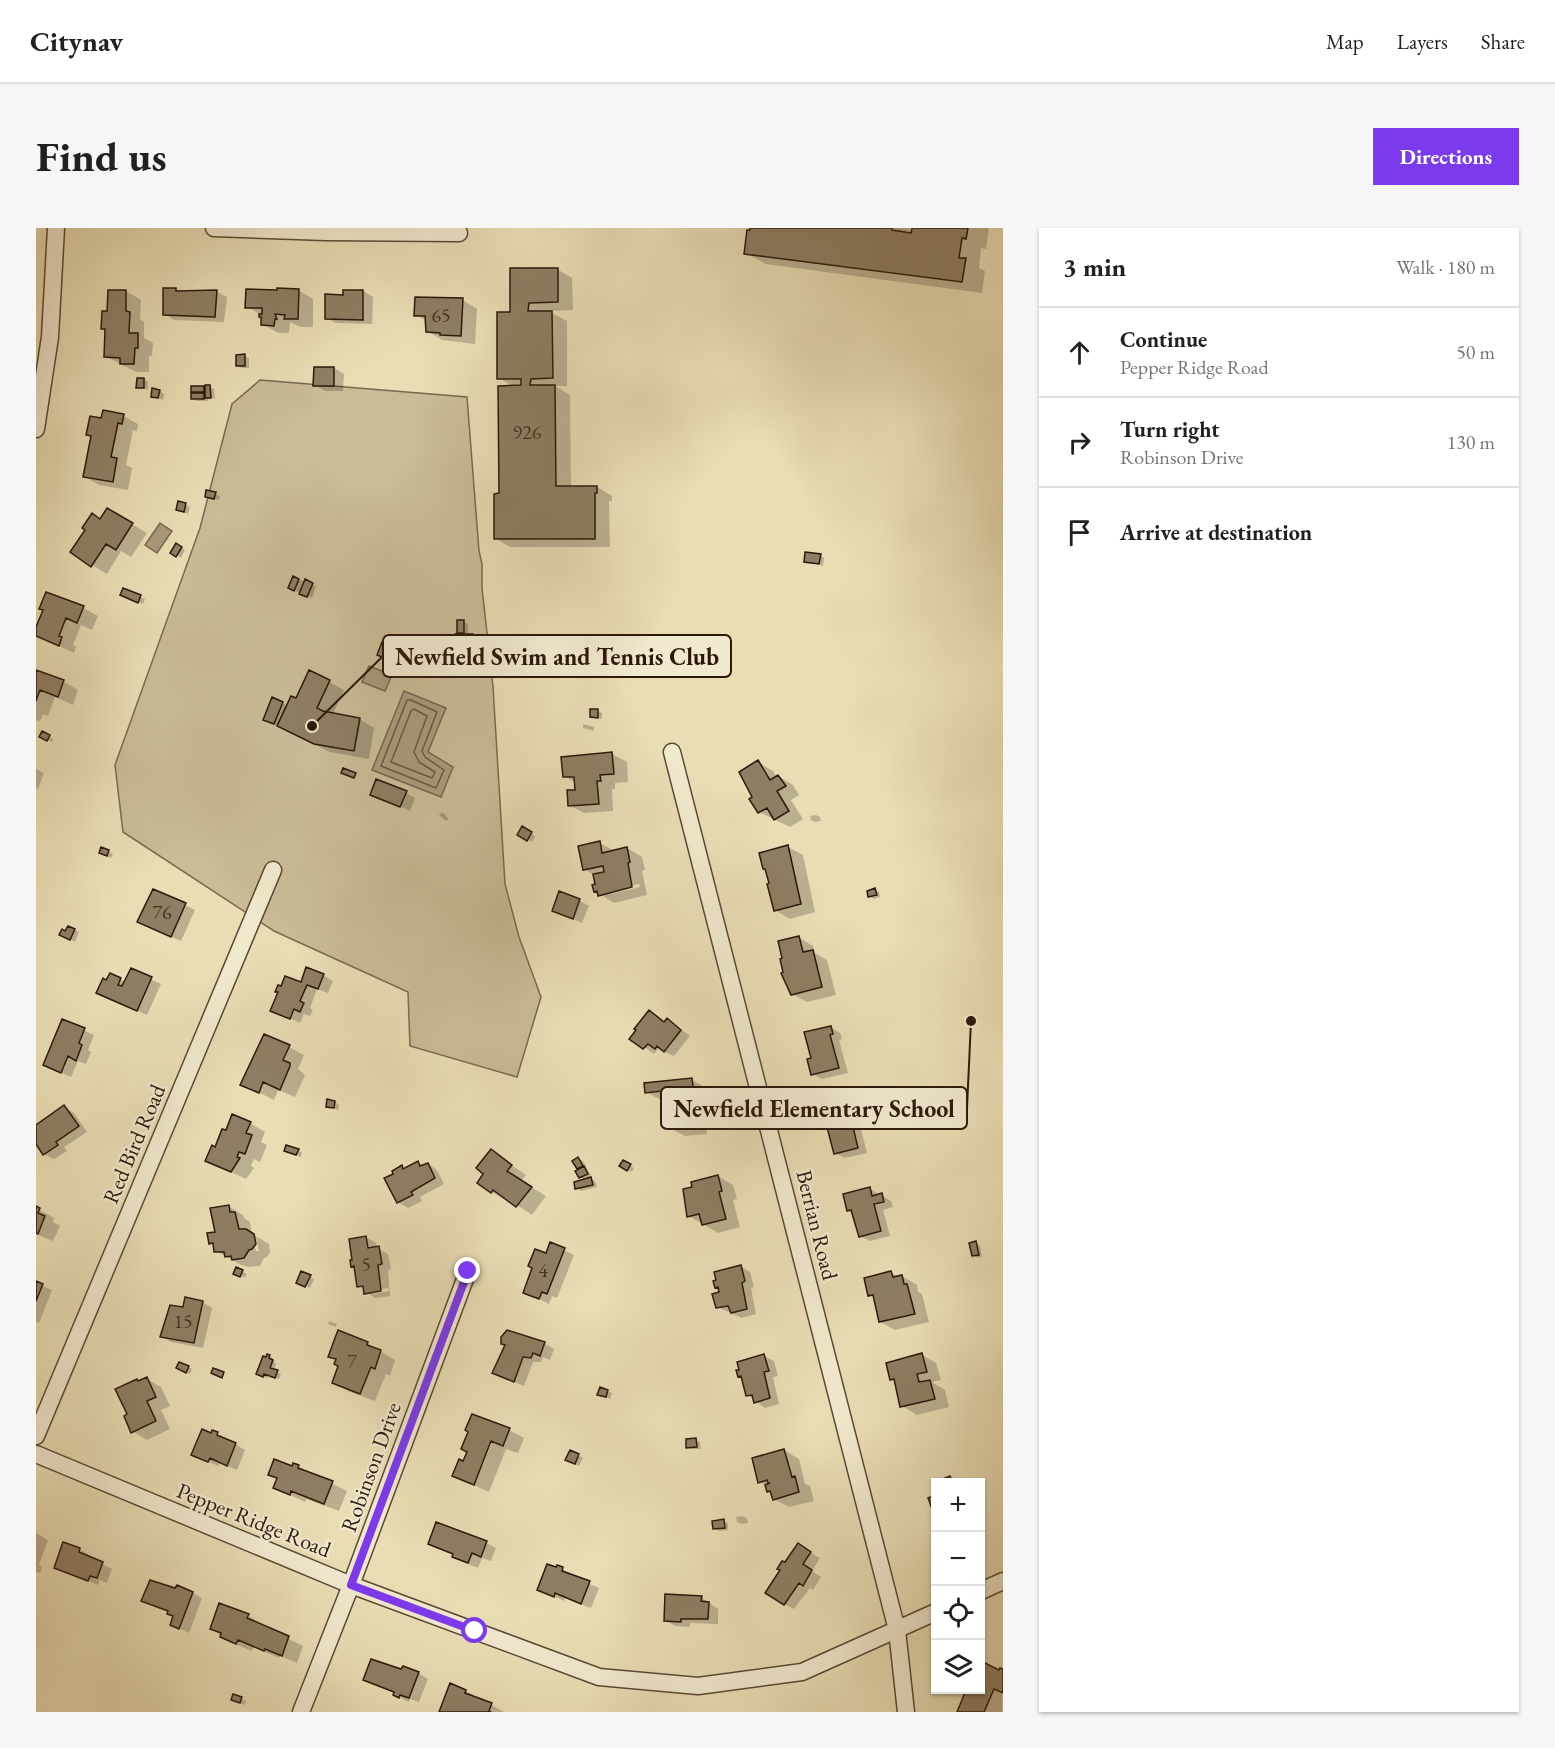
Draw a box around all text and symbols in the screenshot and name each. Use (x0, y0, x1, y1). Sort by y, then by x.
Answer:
text: Citynav (30, 23, 123, 59)
text: Map (1326, 28, 1364, 55)
text: Layers (1397, 28, 1448, 55)
text: Share (1481, 28, 1525, 55)
button: Directions (1373, 128, 1519, 185)
text: Find us (36, 129, 167, 184)
text: 3 min (1063, 250, 1126, 284)
text: Walk · 180 m (1396, 254, 1495, 280)
house number: 65 (431, 302, 451, 328)
text: Continue (1120, 325, 1207, 354)
icon: ahead (1063, 336, 1096, 369)
text: 50 m (1456, 339, 1495, 365)
text: Pepper Ridge Road (1120, 354, 1269, 380)
text: Turn right (1120, 415, 1219, 444)
house number: 926 (513, 419, 542, 445)
icon: right (1063, 426, 1096, 459)
text: 130 m (1447, 429, 1495, 455)
text: Robinson Drive (1120, 444, 1244, 470)
icon: arrive (1063, 516, 1096, 549)
text: Arrive at destination (1120, 518, 1312, 547)
callout: Newfield Swim and Tennis Club (383, 635, 731, 677)
text: Newfield Swim and Tennis Club (395, 641, 719, 672)
house number: 76 (152, 899, 172, 925)
street label: Red Bird Road (96, 1079, 172, 1208)
callout: Newfield Elementary School (661, 1087, 967, 1129)
text: Newfield Elementary School (673, 1093, 955, 1125)
street label: Berrian Road (789, 1167, 845, 1284)
house number: 5 (361, 1251, 371, 1277)
route end (454, 1257, 480, 1283)
house number: 4 (538, 1257, 548, 1283)
house number: 15 (173, 1308, 193, 1334)
house number: 7 (347, 1348, 357, 1374)
street label: Robinson Drive (334, 1398, 408, 1536)
street label: Pepper Ridge Road (173, 1476, 336, 1564)
map controls (931, 1478, 985, 1694)
button: + (931, 1478, 985, 1532)
button: − (931, 1532, 985, 1586)
button: locate (931, 1586, 985, 1640)
route start (461, 1617, 487, 1643)
button: layers (931, 1640, 985, 1694)

